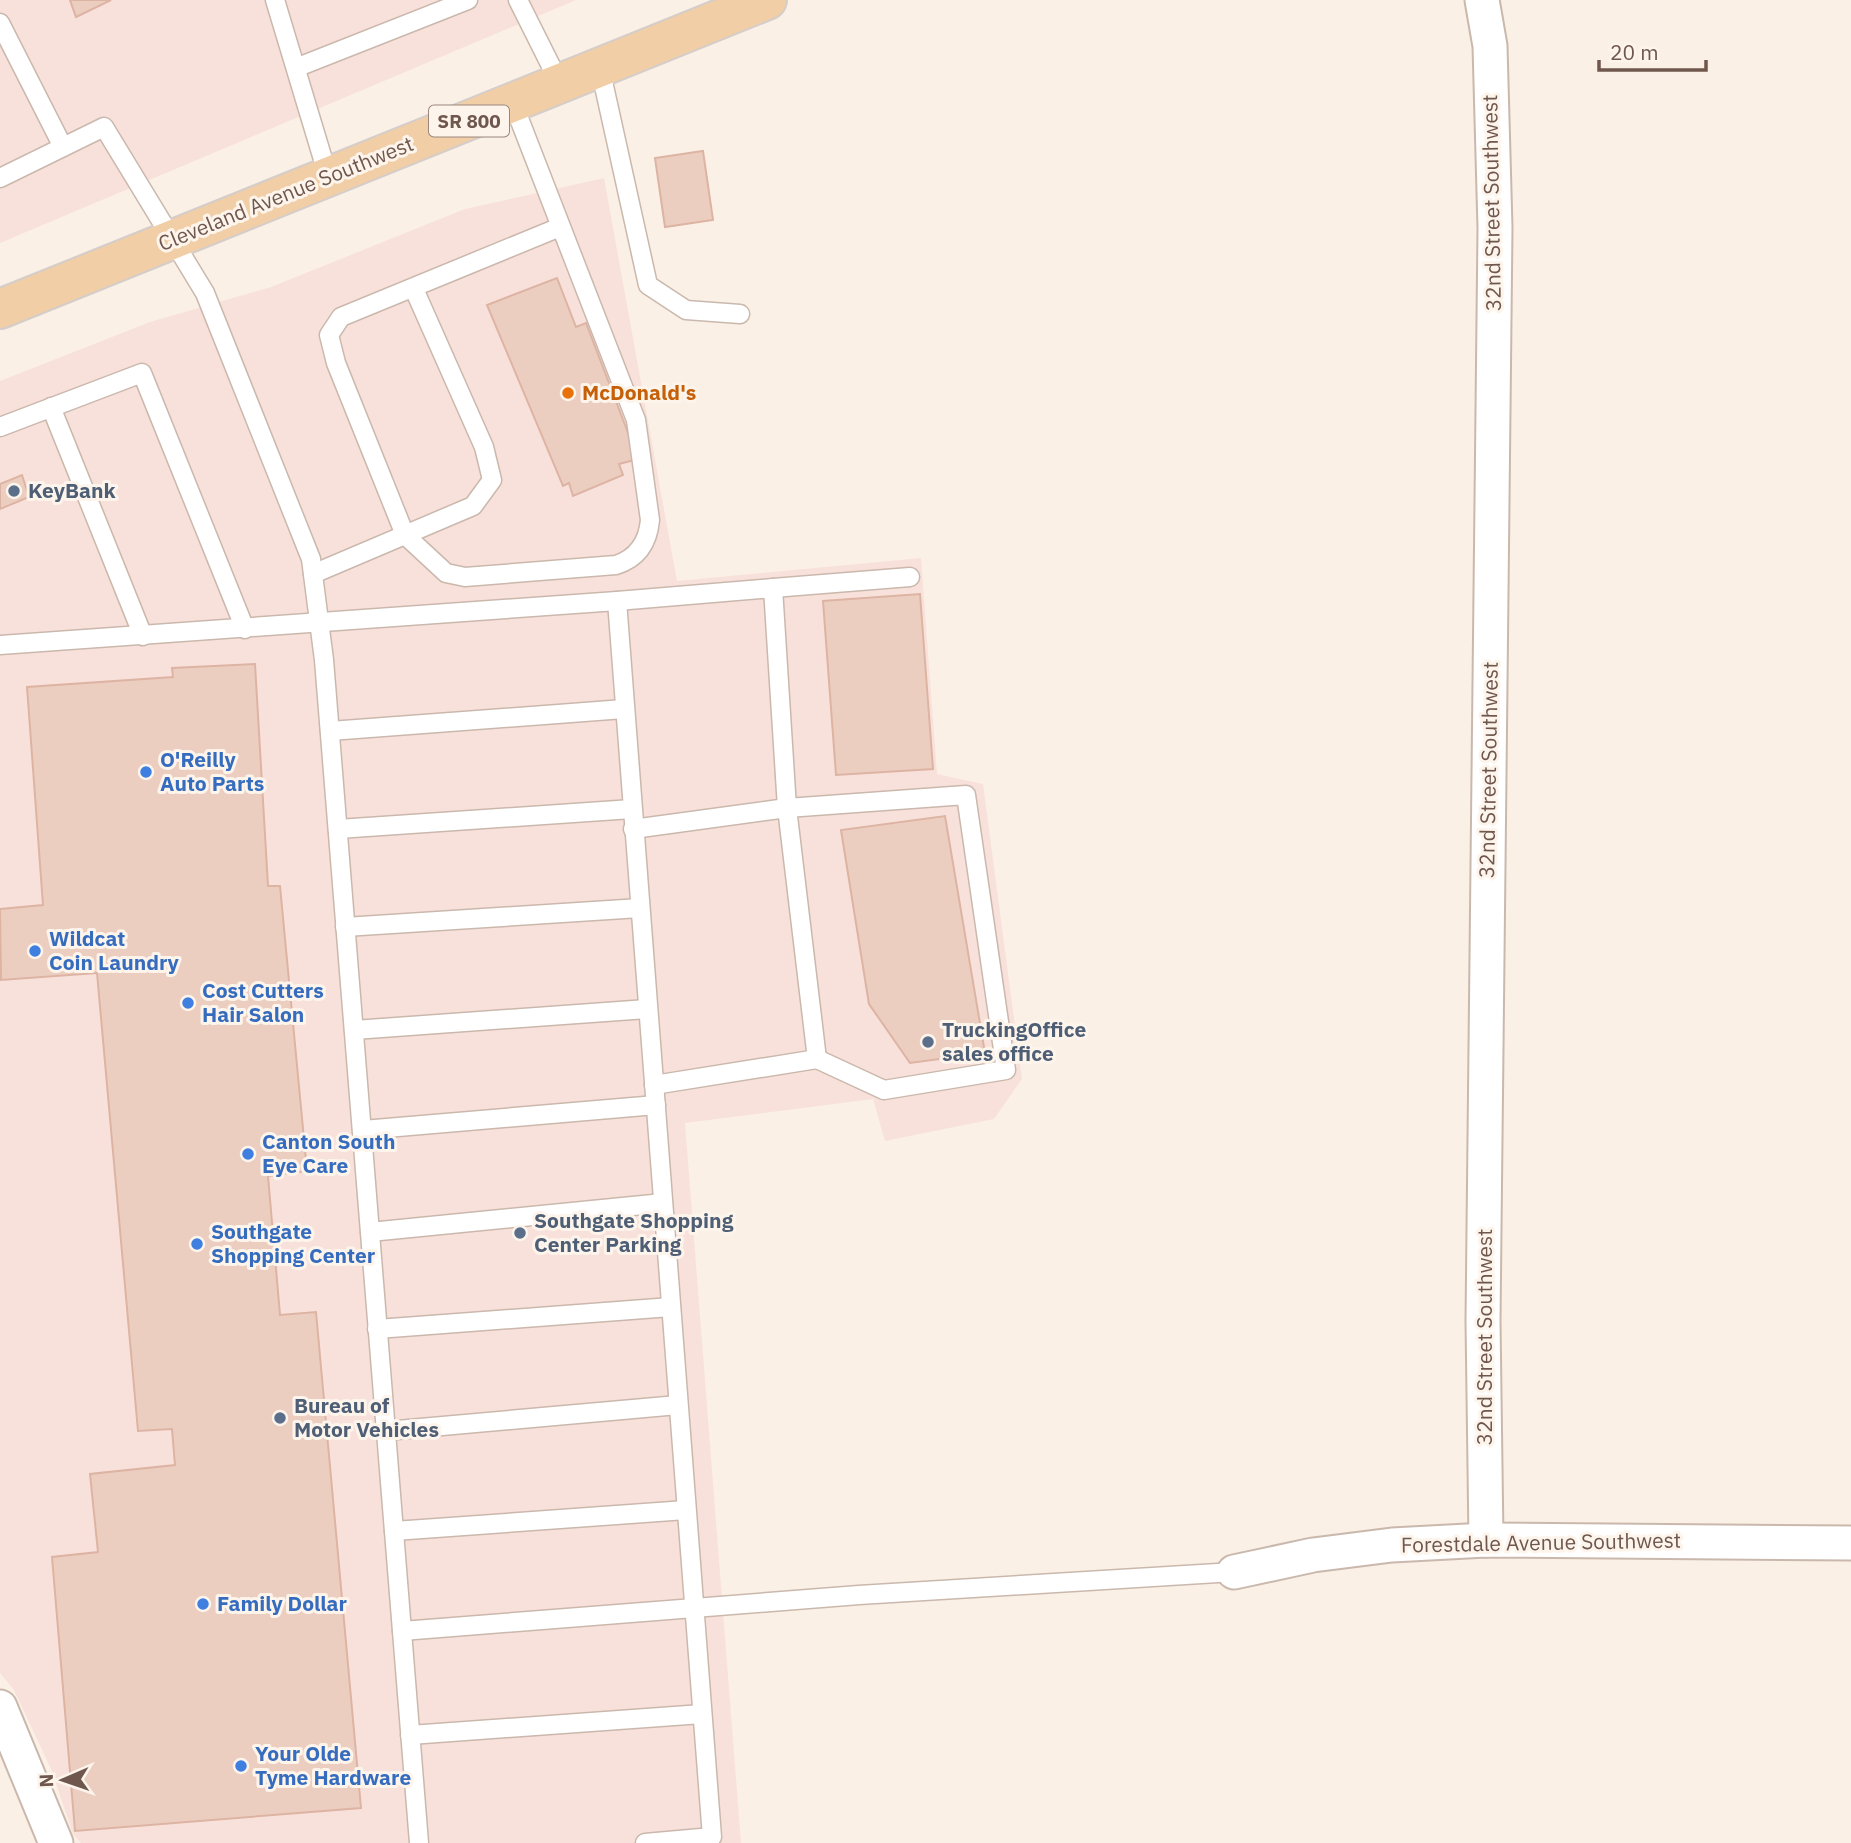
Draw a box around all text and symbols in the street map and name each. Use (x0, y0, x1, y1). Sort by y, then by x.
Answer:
scale bar (1599, 28, 1706, 72)
text: 20 m (1610, 38, 1659, 66)
street label: 32nd Street Southwest (1475, 94, 1507, 312)
road number: SR 800 (429, 105, 509, 136)
street label: Cleveland Avenue Southwest (154, 129, 417, 257)
place label: McDonald's (582, 378, 696, 406)
marker: McDonald's (560, 385, 576, 401)
place label: KeyBank (28, 476, 116, 504)
marker: KeyBank (6, 483, 22, 499)
street label: 32nd Street Southwest (1472, 661, 1504, 879)
place label: O'Reilly Auto Parts (160, 745, 264, 797)
marker: O'Reilly Auto Parts (138, 764, 154, 780)
place label: Wildcat Coin Laundry (49, 924, 180, 976)
marker: Wildcat Coin Laundry (27, 943, 43, 959)
place label: Cost Cutters Hair Salon (202, 976, 324, 1028)
marker: Cost Cutters Hair Salon (180, 995, 196, 1011)
place label: TruckingOffice sales office (942, 1015, 1086, 1067)
marker: TruckingOffice sales office (920, 1034, 936, 1050)
place label: Canton South Eye Care (262, 1127, 395, 1179)
marker: Canton South Eye Care (240, 1146, 256, 1162)
place label: Southgate Shopping Center Parking (534, 1206, 734, 1258)
place label: Southgate Shopping Center (211, 1217, 376, 1269)
marker: Southgate Shopping Center Parking (512, 1225, 528, 1241)
street label: 32nd Street Southwest (1470, 1229, 1498, 1445)
marker: Southgate Shopping Center (189, 1236, 205, 1252)
place label: Bureau of Motor Vehicles (294, 1391, 439, 1443)
marker: Bureau of Motor Vehicles (272, 1410, 288, 1426)
street label: Forestdale Avenue Southwest (1401, 1526, 1681, 1558)
place label: Family Dollar (217, 1589, 348, 1617)
marker: Family Dollar (195, 1596, 211, 1612)
place label: Your Olde Tyme Hardware (255, 1739, 411, 1791)
north arrow (28, 1745, 98, 1815)
marker: Your Olde Tyme Hardware (233, 1758, 249, 1774)
text: N (34, 1773, 58, 1788)

